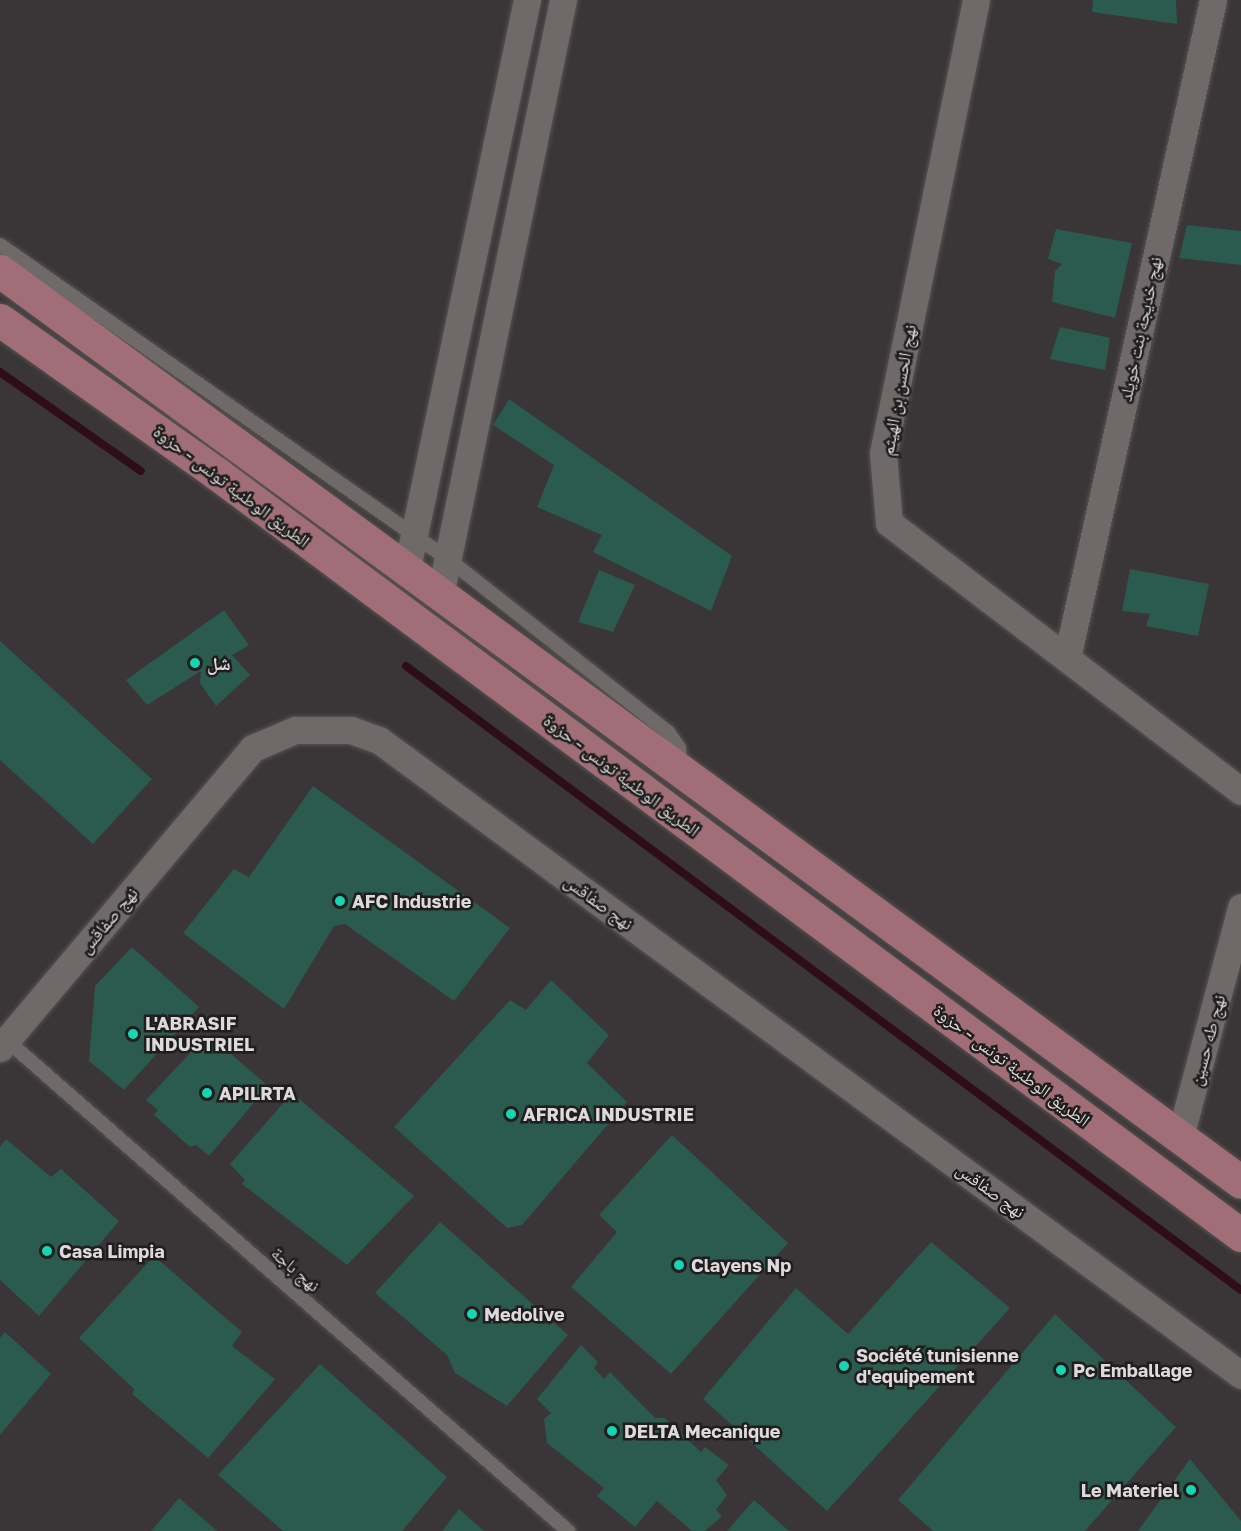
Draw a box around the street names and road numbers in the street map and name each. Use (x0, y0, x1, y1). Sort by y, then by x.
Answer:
street label: نهج خديجة بنت خويلد (1114, 255, 1166, 403)
street label: نهج الحسن بن الهيثم (876, 323, 920, 457)
street label: الطريق الوطنية تونس - حزوة (150, 420, 314, 552)
street label: الطريق الوطنية تونس - حزوة (540, 709, 704, 841)
street label: نهج صفاقس (560, 870, 638, 934)
street label: نهج صفاقس (74, 882, 142, 958)
street label: نهج طه حسين (1185, 992, 1229, 1088)
street label: الطريق الوطنية تونس - حزوة (930, 999, 1094, 1131)
street label: نهج صفاقس (952, 1158, 1030, 1222)
street label: نهج باجة (267, 1242, 325, 1296)

